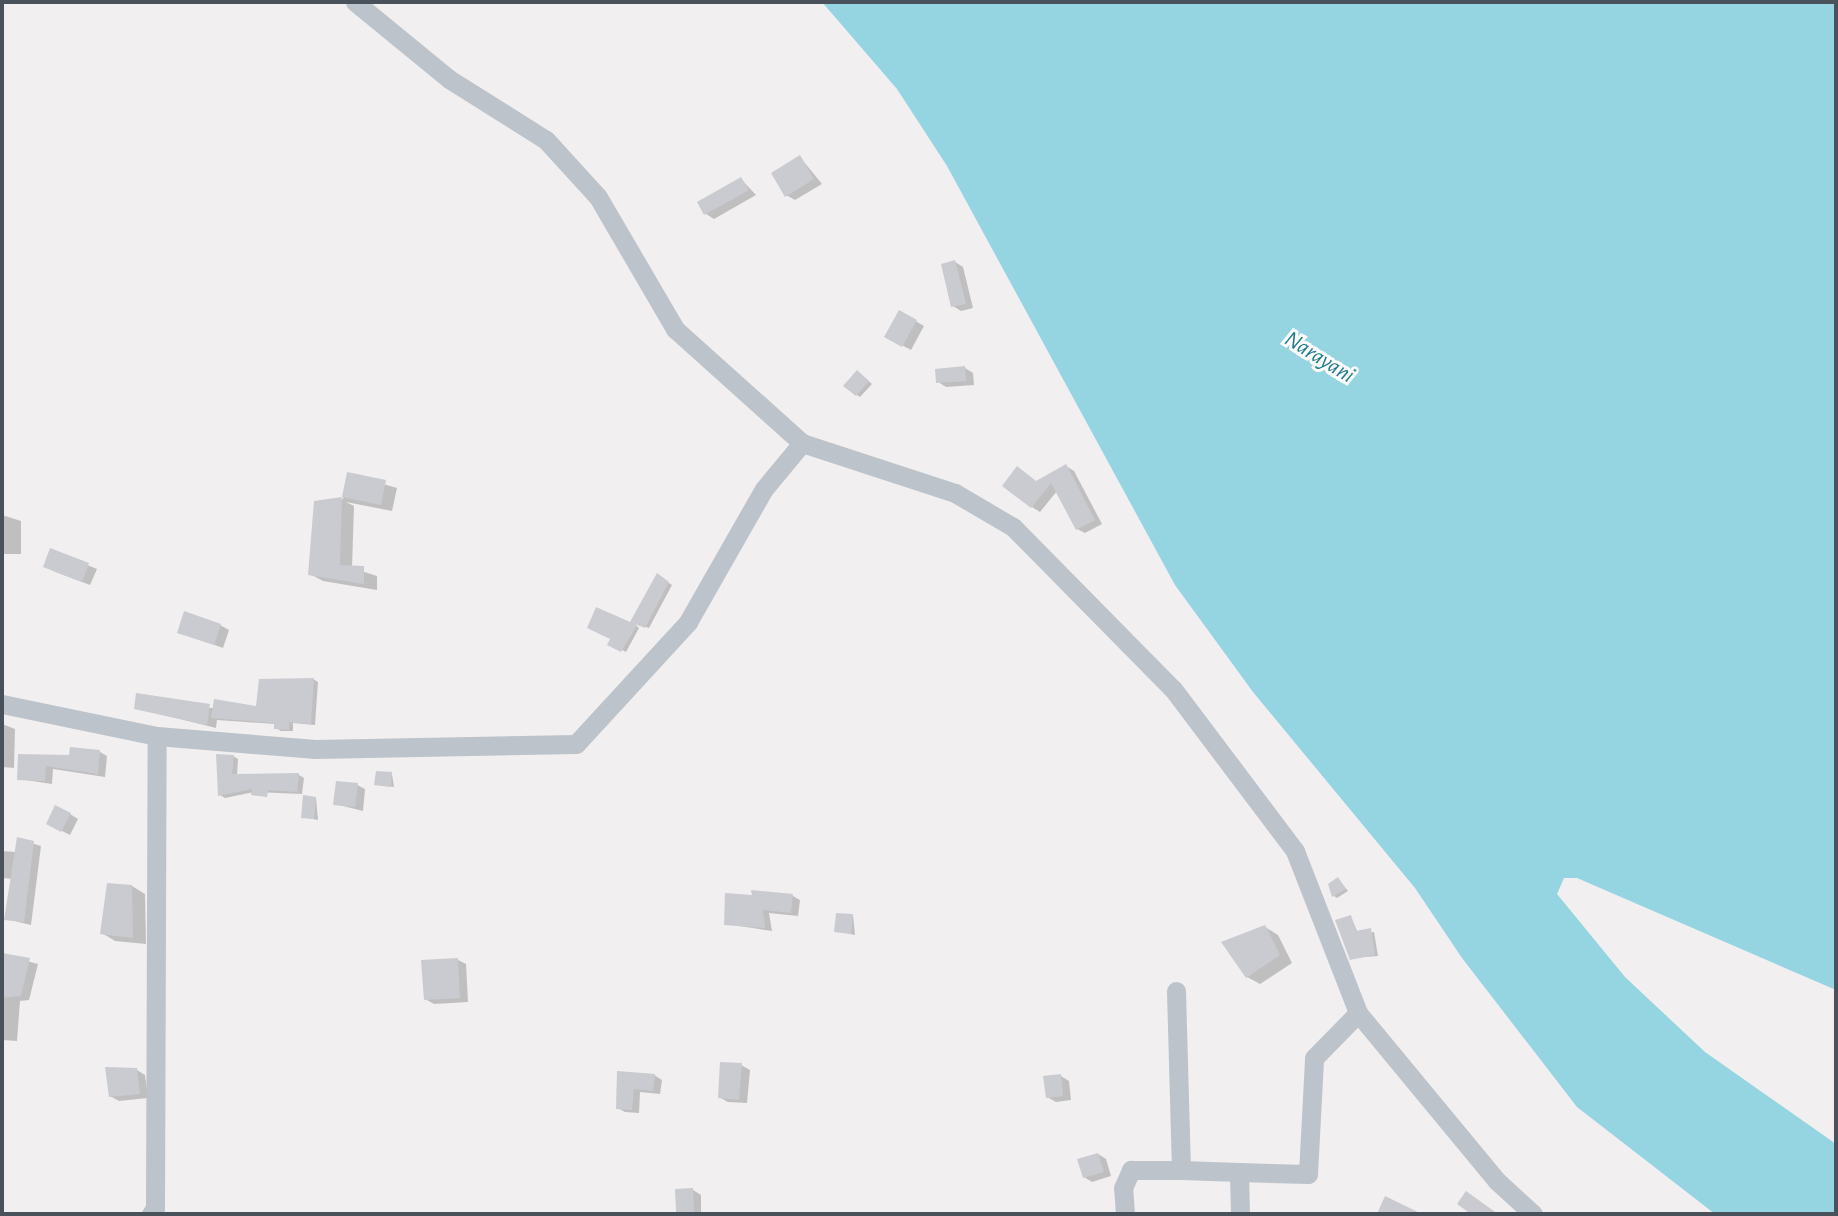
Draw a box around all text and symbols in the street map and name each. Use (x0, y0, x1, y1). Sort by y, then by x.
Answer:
water label: Narayani (1279, 326, 1359, 390)

